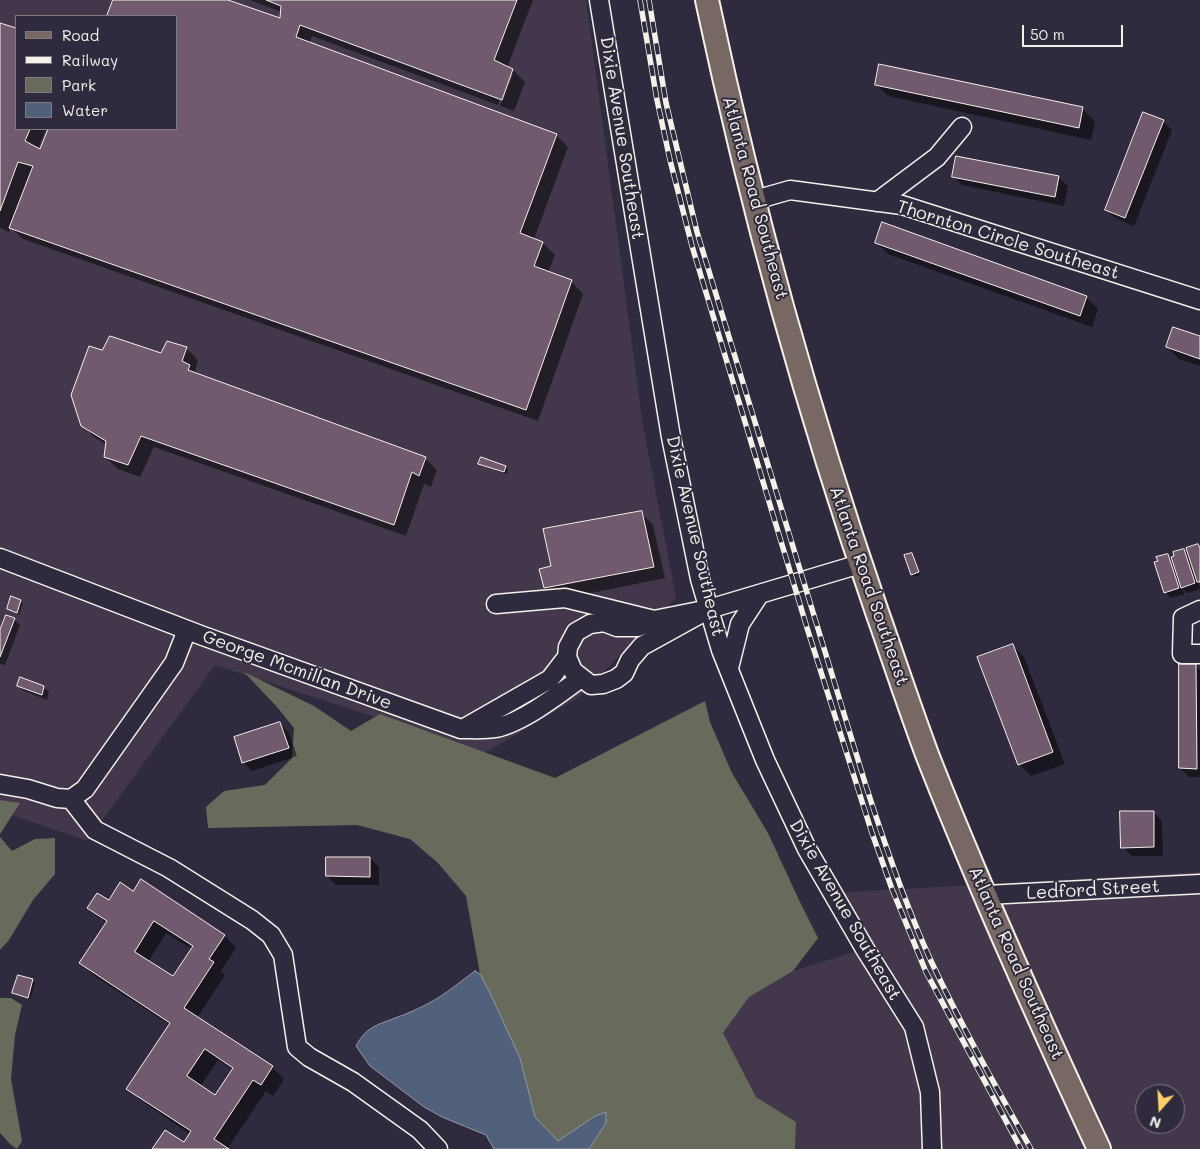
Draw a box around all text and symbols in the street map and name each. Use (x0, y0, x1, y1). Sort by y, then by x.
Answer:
legend (15, 15, 178, 130)
scale bar (1025, 15, 1126, 47)
text: 50 m (1030, 24, 1065, 44)
text: Road (62, 25, 99, 45)
street label: Dixie Avenue Southeast (595, 35, 649, 241)
text: Railway (62, 50, 118, 70)
text: Park (62, 75, 96, 95)
street label: Atlanta Road Southeast (717, 94, 793, 302)
text: Water (62, 100, 108, 120)
street label: Thornton Circle Southeast (894, 196, 1122, 284)
street label: Dixie Avenue Southeast (661, 434, 729, 638)
street label: Atlanta Road Southeast (825, 484, 913, 688)
street label: George Mcmillan Drive (199, 626, 395, 714)
street label: Dixie Avenue Southeast (784, 816, 906, 1004)
street label: Atlanta Road Southeast (964, 863, 1068, 1063)
street label: Ledford Street (1026, 876, 1160, 904)
north arrow (1135, 1084, 1185, 1134)
text: N (1147, 1112, 1163, 1133)

